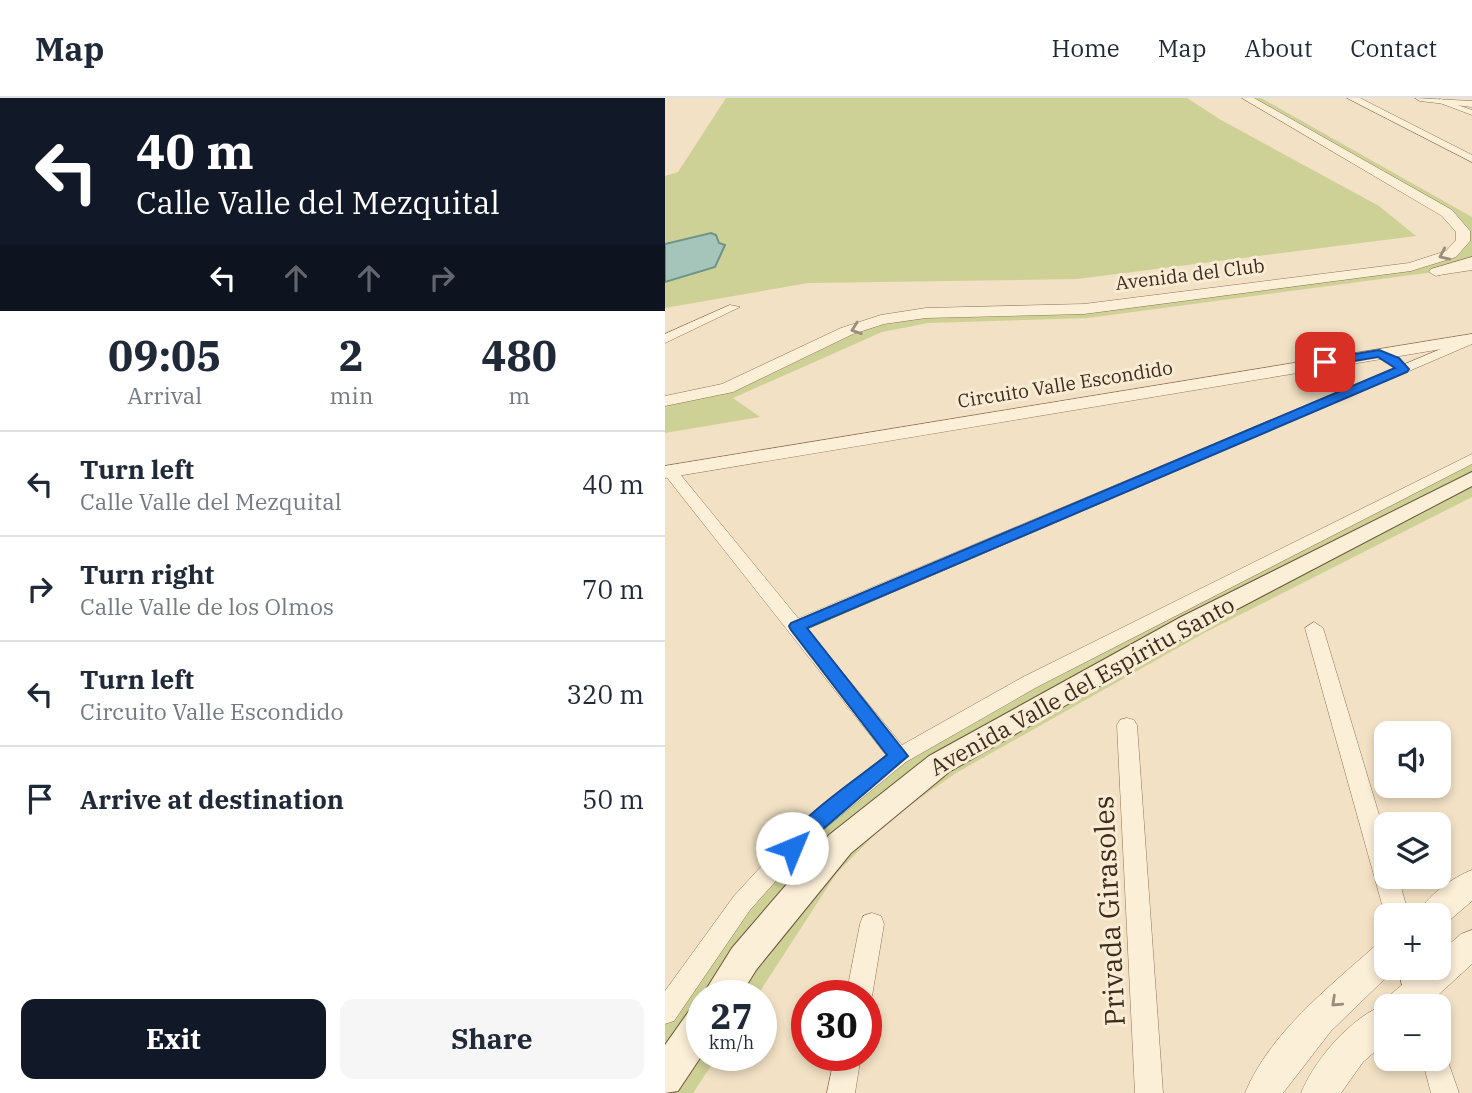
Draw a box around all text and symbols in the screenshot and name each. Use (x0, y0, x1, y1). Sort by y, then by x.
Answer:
text: Map (35, 27, 104, 70)
text: Home (1052, 32, 1120, 64)
text: Map (1158, 32, 1206, 64)
text: About (1244, 32, 1312, 64)
text: Contact (1350, 32, 1437, 64)
text: 40 m (136, 119, 254, 182)
icon: left (21, 126, 112, 217)
text: Calle Valle del Mezquital (136, 181, 500, 223)
one-way arrow (1439, 247, 1451, 261)
street label: Avenida del Club (1114, 253, 1266, 295)
icon: left (204, 259, 242, 297)
icon: ahead (277, 259, 315, 297)
icon: ahead (350, 259, 388, 297)
icon: right (423, 259, 461, 297)
one-way arrow (851, 320, 863, 335)
text: 09:05 (108, 328, 222, 383)
text: 2 (339, 328, 364, 383)
text: 480 (481, 328, 557, 383)
pin (1295, 332, 1355, 392)
icon: arrive (1306, 343, 1344, 381)
street label: Circuito Valle Escondido (956, 355, 1174, 413)
text: Arrival (127, 380, 202, 410)
text: min (330, 380, 373, 410)
text: m (508, 380, 530, 410)
text: Turn left (80, 452, 194, 486)
icon: left (21, 465, 59, 503)
text: 40 m (582, 467, 644, 501)
text: Calle Valle del Mezquital (80, 486, 342, 516)
text: Turn right (80, 557, 214, 591)
icon: right (21, 570, 59, 608)
text: 70 m (582, 572, 644, 606)
street label: Avenida Valle del Espíritu Santo (924, 589, 1239, 782)
text: Calle Valle de los Olmos (80, 591, 334, 621)
text: Turn left (80, 662, 194, 696)
icon: left (21, 675, 59, 713)
text: 320 m (566, 677, 644, 711)
text: Circuito Valle Escondido (80, 696, 343, 726)
map controls (1374, 721, 1451, 1071)
button: sound (1374, 721, 1451, 798)
icon: arrive (21, 780, 59, 818)
text: Arrive at destination (80, 782, 344, 816)
text: 50 m (582, 782, 644, 816)
street label: Privada Girasoles (1084, 795, 1133, 1027)
position arrow (755, 811, 829, 885)
button: layers (1374, 812, 1451, 889)
button: + (1374, 903, 1451, 980)
speed limit sign: 30 (791, 980, 882, 1071)
text: 27 (710, 993, 753, 1039)
one-way arrow (1331, 994, 1344, 1006)
button: − (1374, 994, 1451, 1071)
button: Exit (21, 999, 326, 1079)
button: Share (340, 999, 644, 1079)
text: km/h (709, 1031, 754, 1054)

